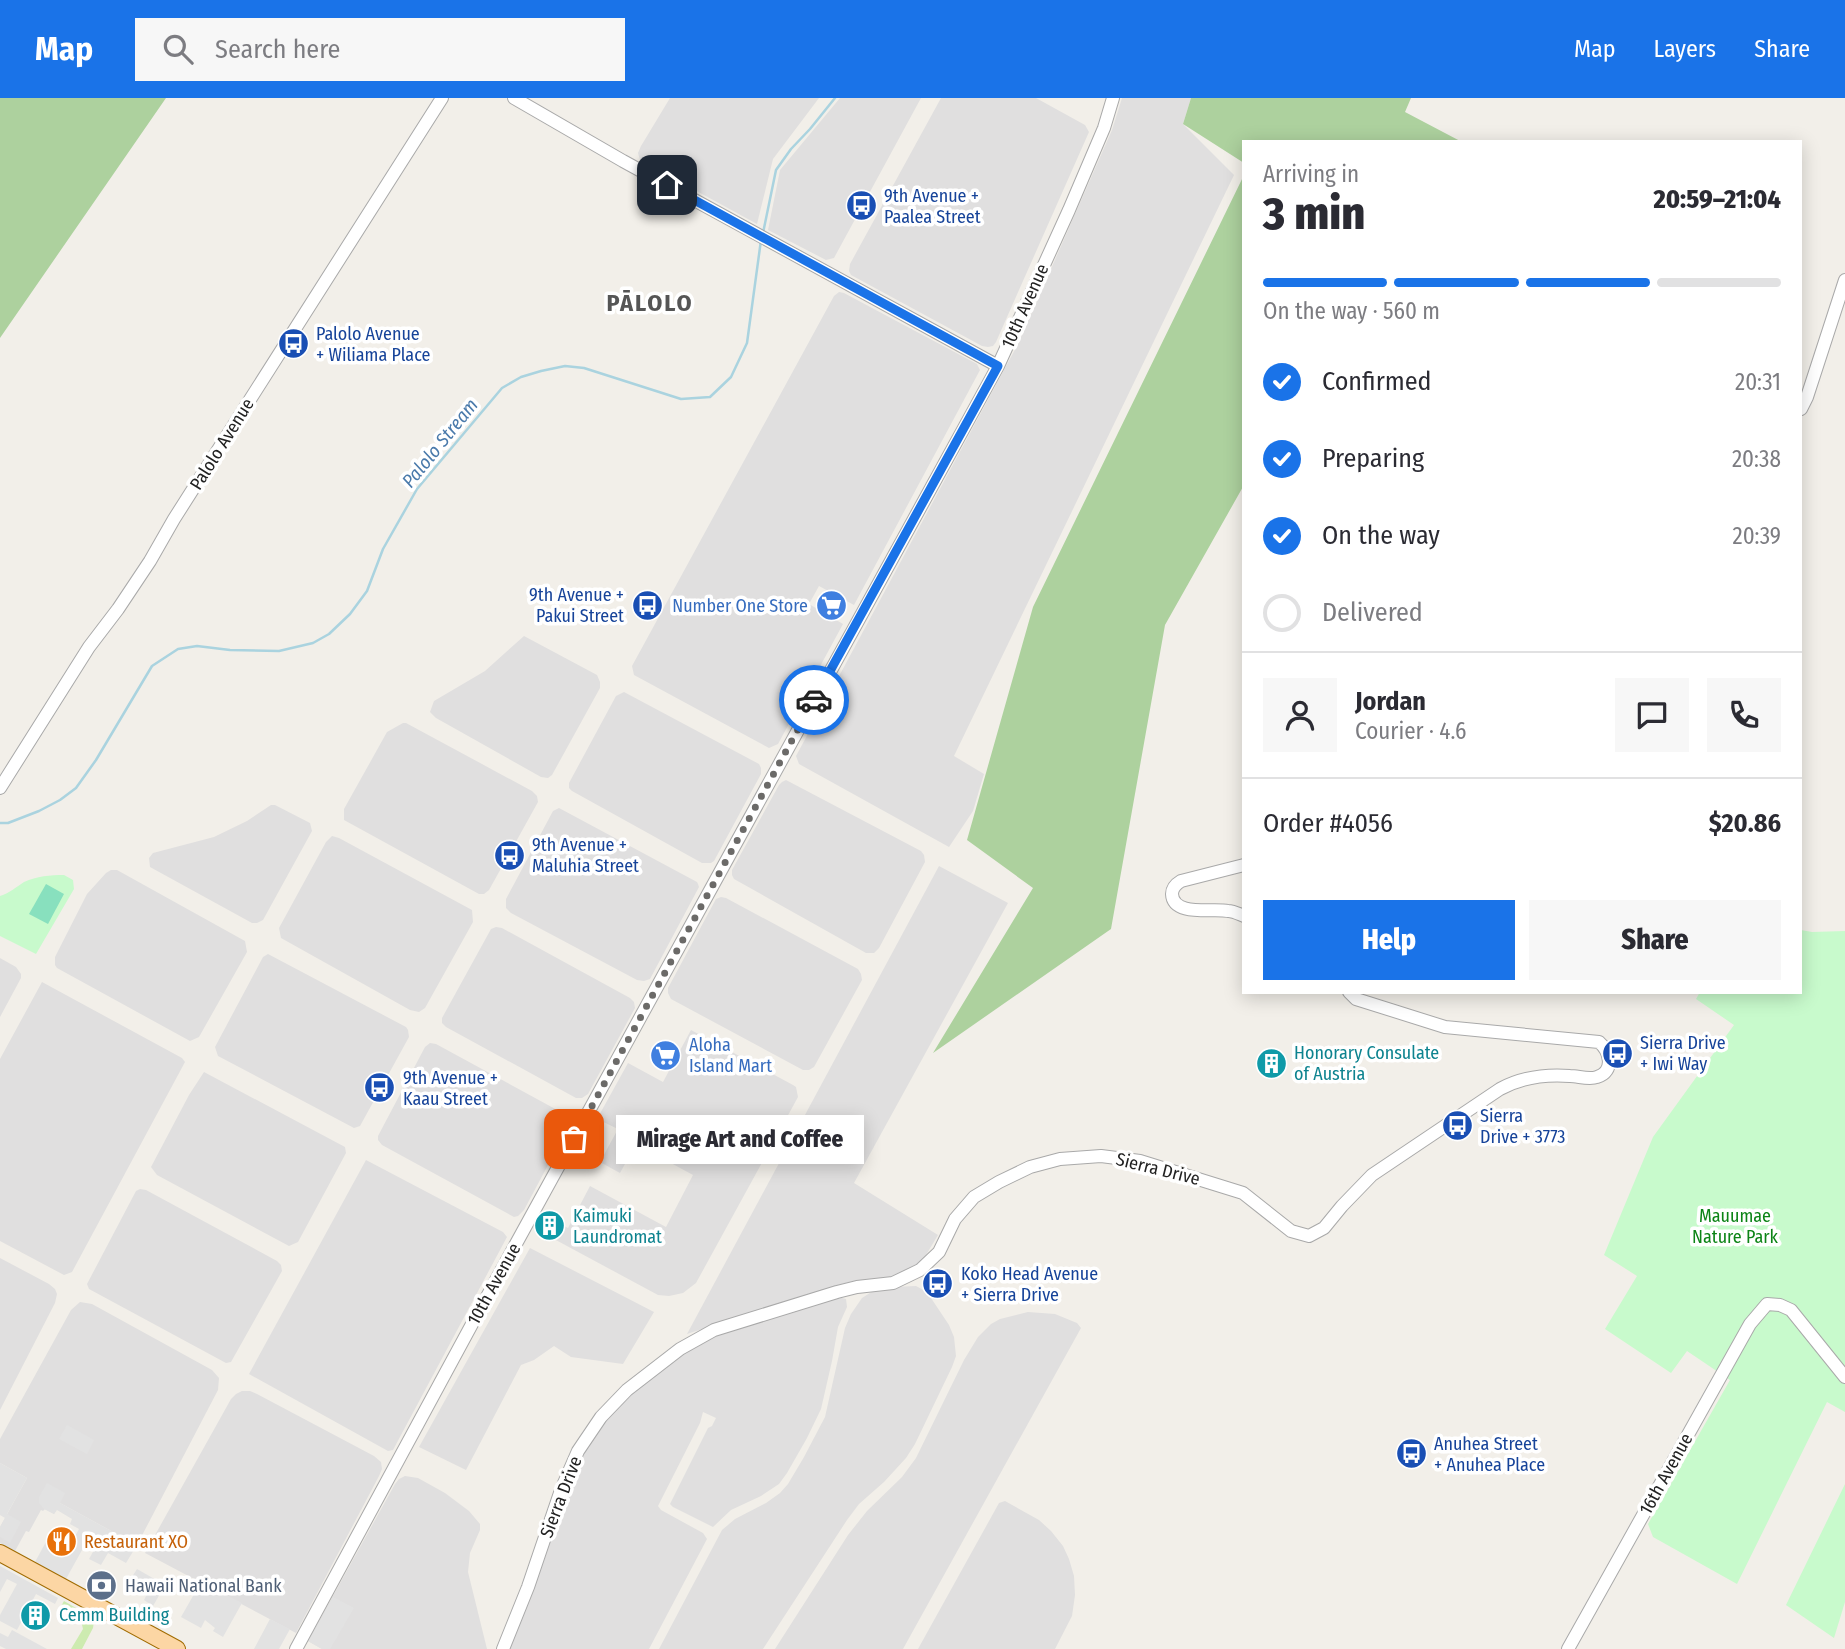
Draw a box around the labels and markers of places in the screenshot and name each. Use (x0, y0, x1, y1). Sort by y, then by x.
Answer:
pin (637, 155, 697, 215)
place label: 9th Avenue + Paalea Street (884, 185, 981, 228)
bus stop icon: 9th Avenue + Paalea Street (844, 189, 878, 223)
place label: Palolo Avenue + Wiliama Place (316, 323, 431, 366)
bus stop icon: Palolo Avenue + Wiliama Place (276, 327, 310, 361)
place label: 9th Avenue + Pakui Street (529, 584, 624, 627)
bus stop icon: 9th Avenue + Pakui Street (630, 588, 664, 622)
supermarket icon: Number One Store (814, 589, 848, 623)
place label: Number One Store (672, 595, 808, 617)
place label: 9th Avenue + Maluhia Street (532, 834, 639, 877)
bus stop icon: 9th Avenue + Maluhia Street (492, 838, 526, 872)
place label: Sierra Drive + Iwi Way (1640, 1032, 1726, 1075)
place label: Aloha Island Mart (689, 1034, 772, 1077)
bus stop icon: Sierra Drive + Iwi Way (1600, 1036, 1634, 1070)
supermarket icon: Aloha Island Mart (649, 1038, 683, 1072)
place label: Honorary Consulate of Austria (1294, 1042, 1439, 1085)
building icon: Honorary Consulate of Austria (1254, 1046, 1288, 1080)
place label: 9th Avenue + Kaau Street (403, 1067, 498, 1110)
bus stop icon: 9th Avenue + Kaau Street (363, 1071, 397, 1105)
place label: Sierra Drive + 3773 (1480, 1105, 1565, 1148)
pin (544, 1109, 604, 1169)
bus stop icon: Sierra Drive + 3773 (1440, 1109, 1474, 1143)
callout: Mirage Art and Coffee (616, 1114, 864, 1164)
place label: Kaimuki Laundromat (573, 1205, 662, 1248)
building icon: Kaimuki Laundromat (533, 1209, 567, 1243)
place label: Koko Head Avenue + Sierra Drive (961, 1263, 1098, 1306)
bus stop icon: Koko Head Avenue + Sierra Drive (921, 1267, 955, 1301)
place label: Anuhea Street + Anuhea Place (1434, 1433, 1545, 1476)
bus stop icon: Anuhea Street + Anuhea Place (1394, 1437, 1428, 1471)
restaurant icon: Restaurant XO (44, 1525, 78, 1559)
place label: Restaurant XO (84, 1531, 188, 1553)
bank icon: Hawaii National Bank (85, 1569, 119, 1603)
place label: Hawaii National Bank (125, 1575, 282, 1597)
building icon: Cemm Building (19, 1598, 53, 1632)
place label: Cemm Building (59, 1604, 170, 1626)

